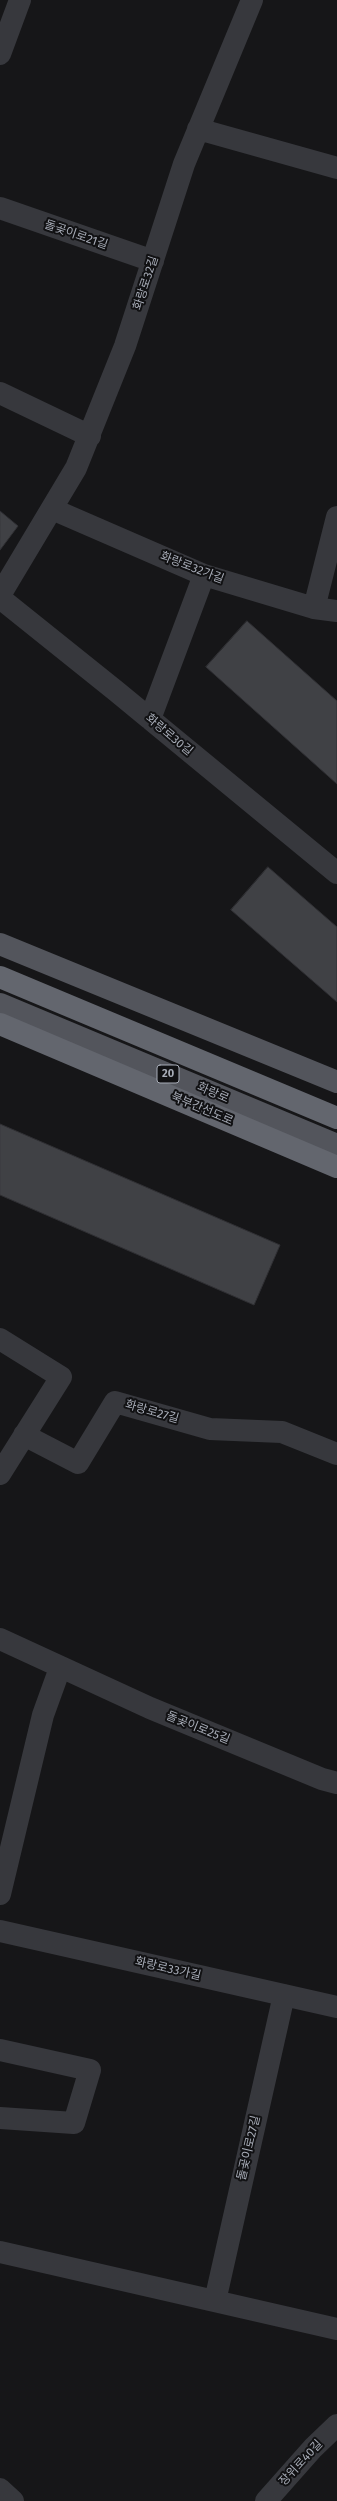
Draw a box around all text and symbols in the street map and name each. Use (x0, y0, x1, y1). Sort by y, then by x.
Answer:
street label: 돌곶이로21길 (42, 217, 110, 253)
street label: 화랑로32길 (131, 254, 161, 312)
street label: 화랑로32가길 (158, 549, 226, 587)
street label: 화랑로30길 (143, 711, 195, 759)
road number: 20 (157, 1065, 179, 1083)
street label: 화랑로 (195, 1080, 231, 1106)
street label: 북부간선도로 (169, 1089, 235, 1129)
street label: 화랑로27길 (123, 1397, 181, 1427)
street label: 돌곶이로25길 (164, 1709, 232, 1747)
street label: 화랑로33가길 (134, 1954, 202, 1984)
street label: 돌곶이로27길 (235, 2114, 263, 2182)
street label: 장위로40길 (276, 2437, 326, 2489)

